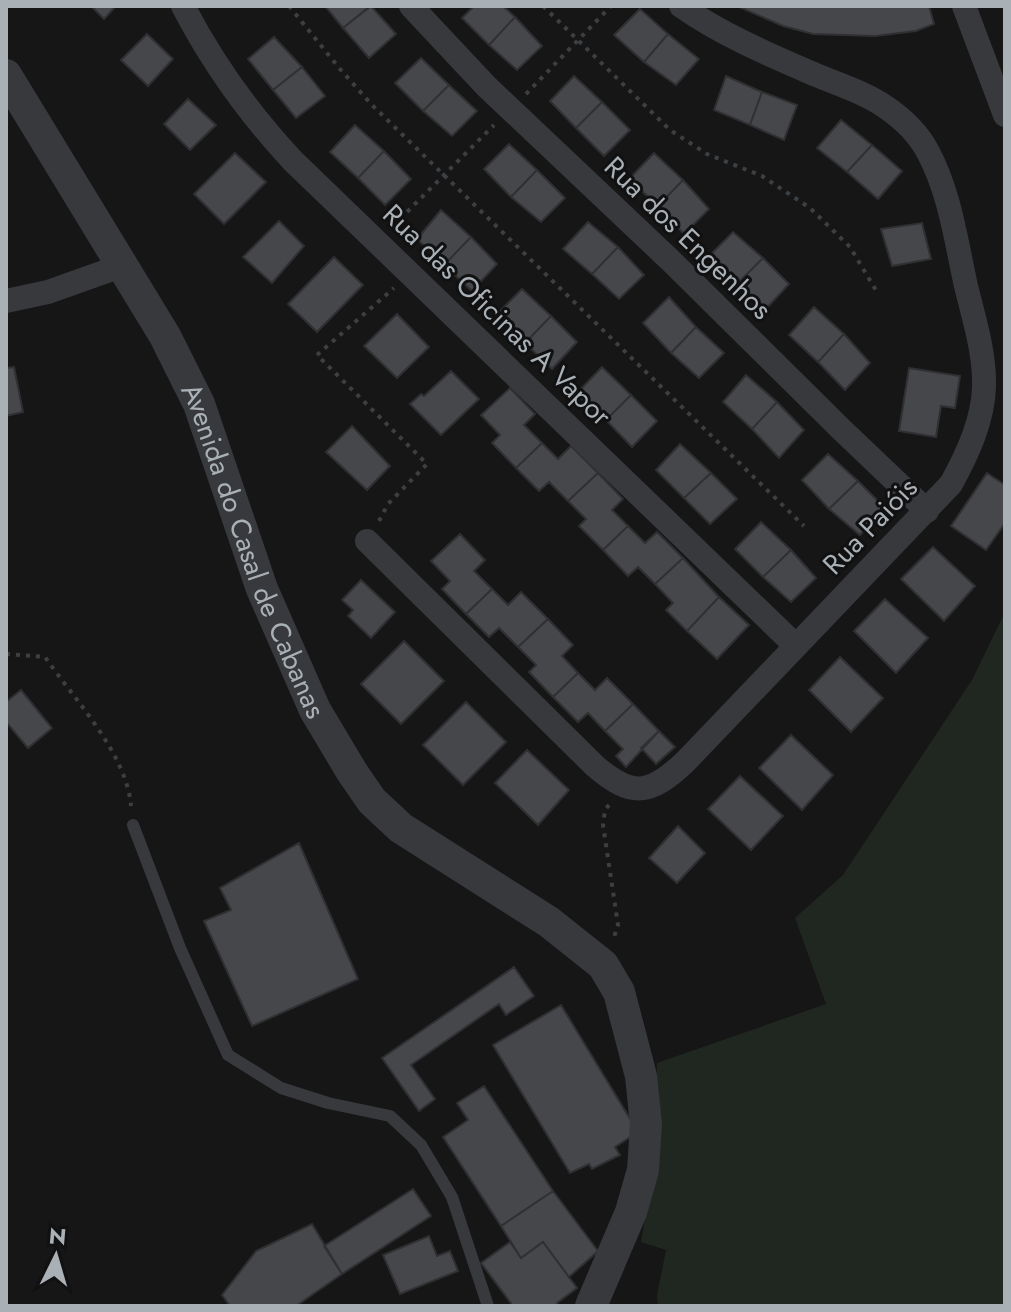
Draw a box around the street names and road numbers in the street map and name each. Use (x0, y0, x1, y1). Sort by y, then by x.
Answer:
street label: Rua dos Engenhos (595, 147, 781, 329)
street label: Rua das Oficinas A Vapor (373, 195, 621, 436)
street label: Avenida do Casal de Cabanas (171, 376, 336, 726)
street label: Rua Paióis (813, 468, 927, 584)

